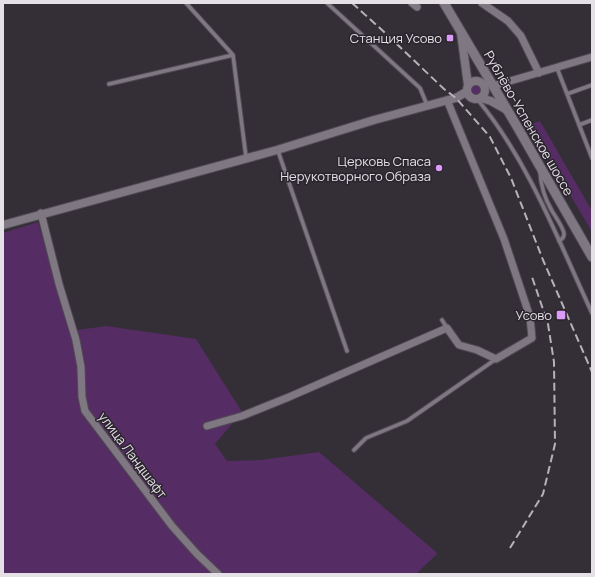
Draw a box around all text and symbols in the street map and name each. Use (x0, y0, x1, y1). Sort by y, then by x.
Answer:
place label: Станция Усово (350, 29, 442, 47)
marker: Станция Усово (445, 33, 455, 43)
street label: Рублёво-Успенское шоссе (480, 47, 578, 199)
place label: Церковь Спаса Нерукотворного Образа (280, 152, 431, 185)
marker: Церковь Спаса Нерукотворного Образа (434, 163, 444, 173)
place label: Усово (516, 306, 552, 324)
marker: Усово (555, 309, 567, 321)
street label: улица Ландшафт (95, 408, 172, 502)

